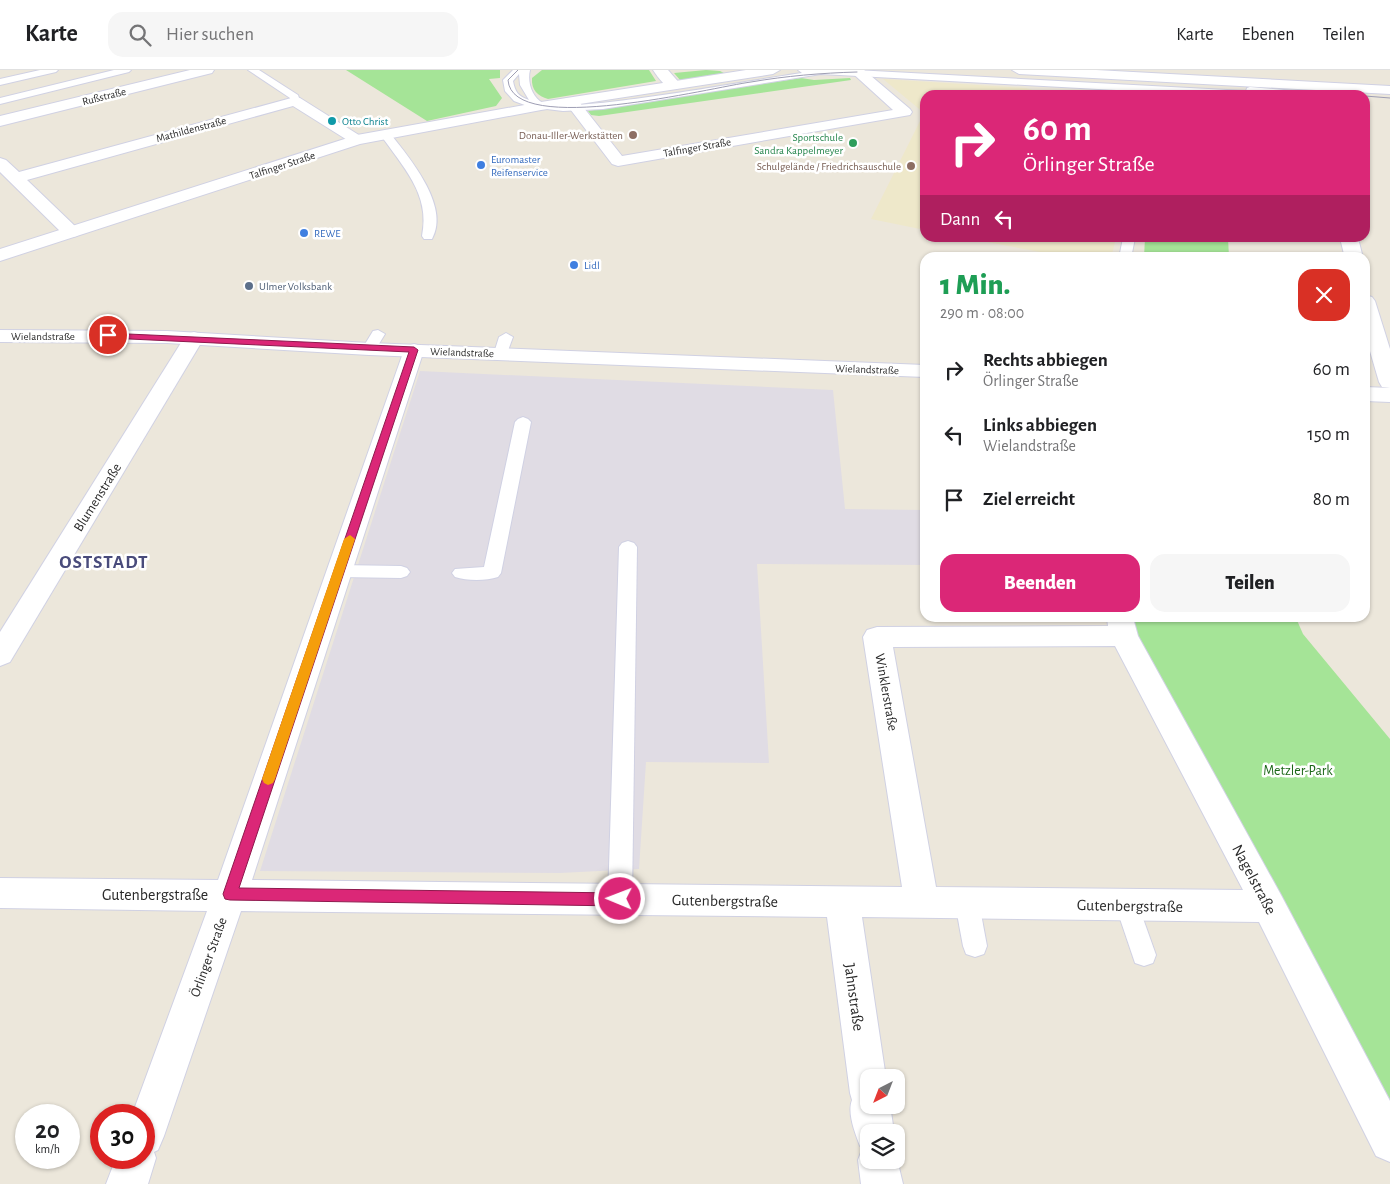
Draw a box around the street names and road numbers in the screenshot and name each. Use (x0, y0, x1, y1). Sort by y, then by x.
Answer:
street label: Rußstraße (81, 86, 127, 107)
street label: Mathildenstraße (155, 115, 227, 144)
street label: Talfinger Straße (662, 136, 732, 159)
street label: Talfinger Straße (248, 150, 316, 181)
street label: Wielandstraße (11, 331, 75, 342)
street label: Wielandstraße (430, 346, 494, 359)
street label: Wielandstraße (835, 363, 899, 376)
street label: Blumenstraße (71, 461, 124, 534)
street label: Winklerstraße (872, 652, 900, 732)
street label: Nagelstraße (1229, 842, 1279, 917)
street label: Gutenbergstraße (102, 887, 208, 903)
street label: Gutenbergstraße (672, 892, 778, 910)
street label: Gutenbergstraße (1077, 897, 1183, 915)
street label: Örlinger Straße (185, 915, 230, 999)
street label: Jahnstraße (841, 962, 867, 1032)

